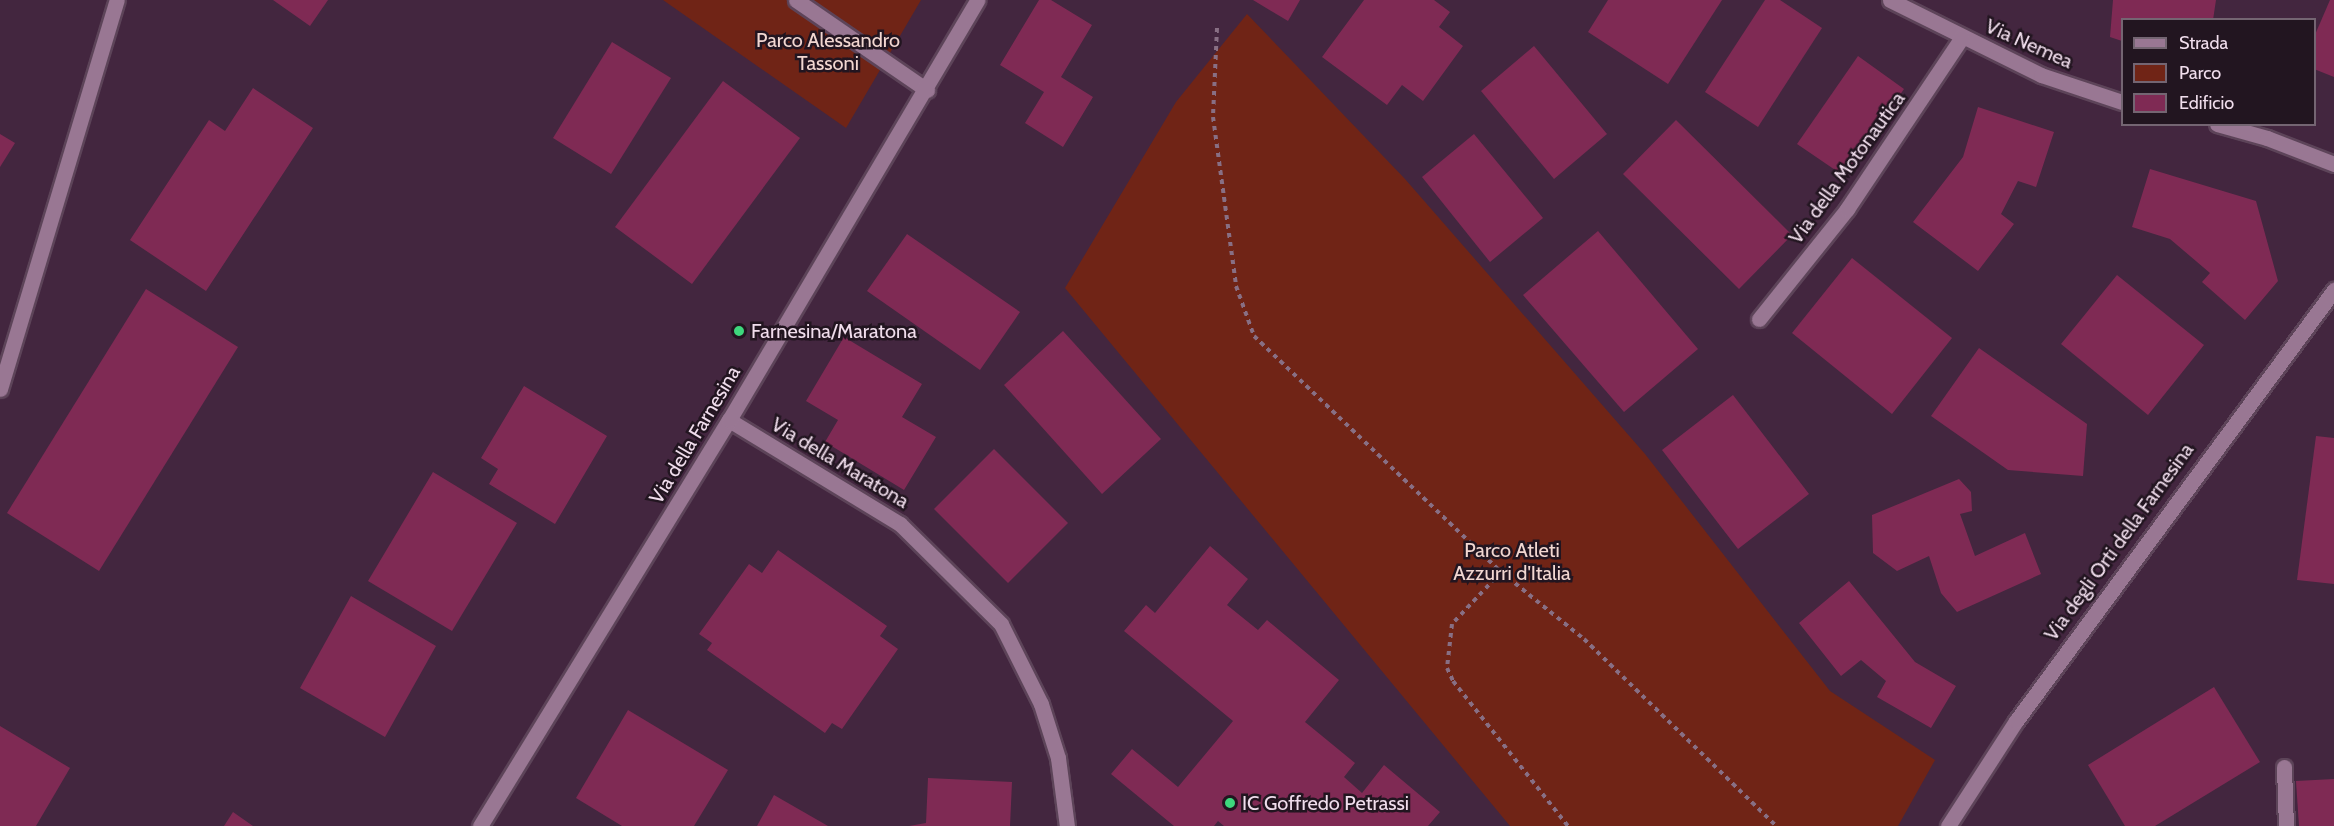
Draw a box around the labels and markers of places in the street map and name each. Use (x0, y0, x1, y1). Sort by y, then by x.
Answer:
place label: Farnesina/Maratona (751, 319, 917, 343)
marker: Farnesina/Maratona (732, 324, 746, 338)
place label: IC Goffredo Petrassi (1242, 791, 1409, 815)
marker: IC Goffredo Petrassi (1223, 796, 1237, 810)

